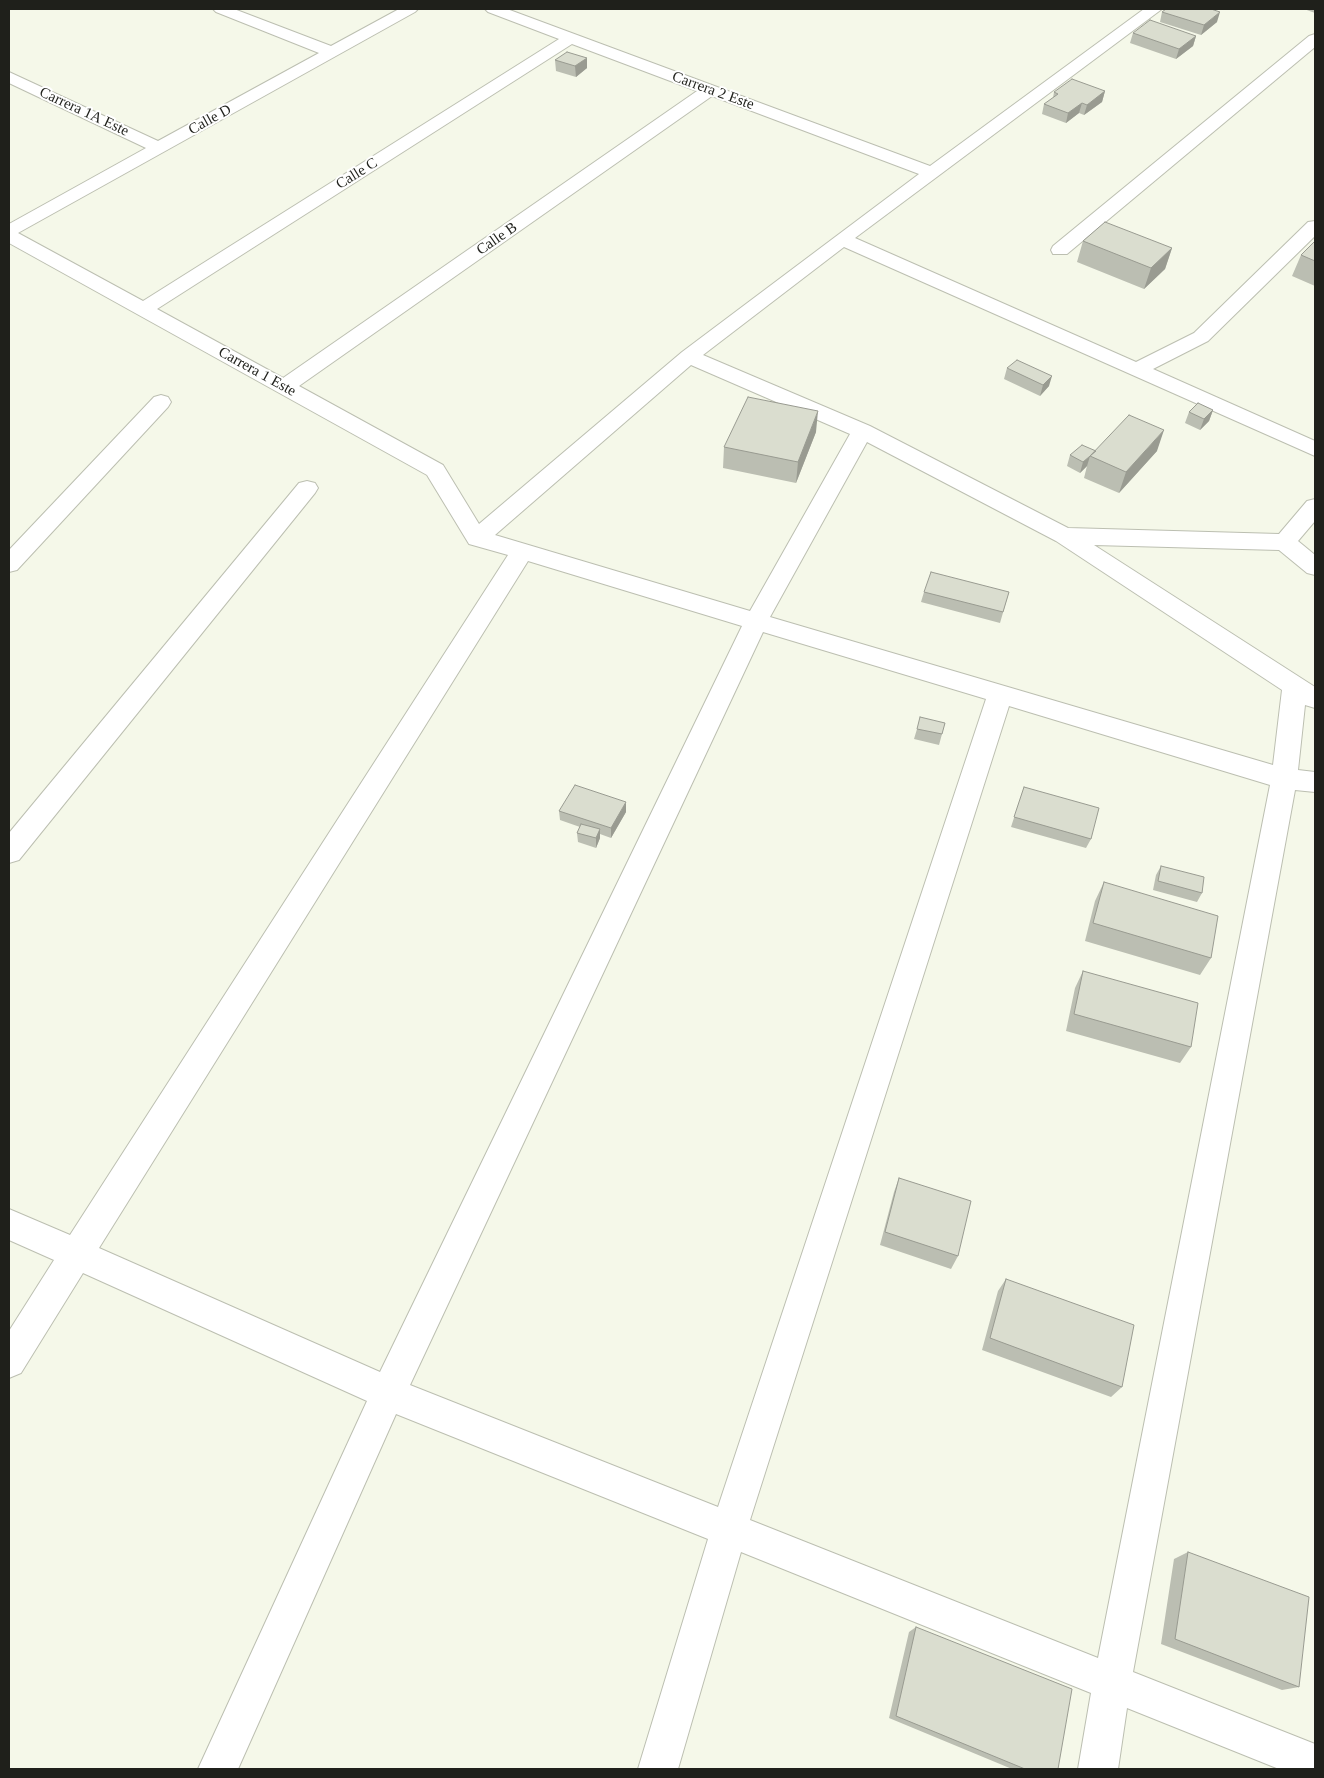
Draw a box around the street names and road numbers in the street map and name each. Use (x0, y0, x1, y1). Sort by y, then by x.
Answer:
street label: Carrera 2 Este (670, 68, 756, 114)
street label: Carrera 1A Este (36, 83, 132, 141)
street label: Calle D (185, 101, 235, 139)
street label: Calle C (333, 154, 381, 194)
street label: Calle B (473, 219, 521, 259)
street label: Carrera 1 Este (215, 343, 299, 401)

